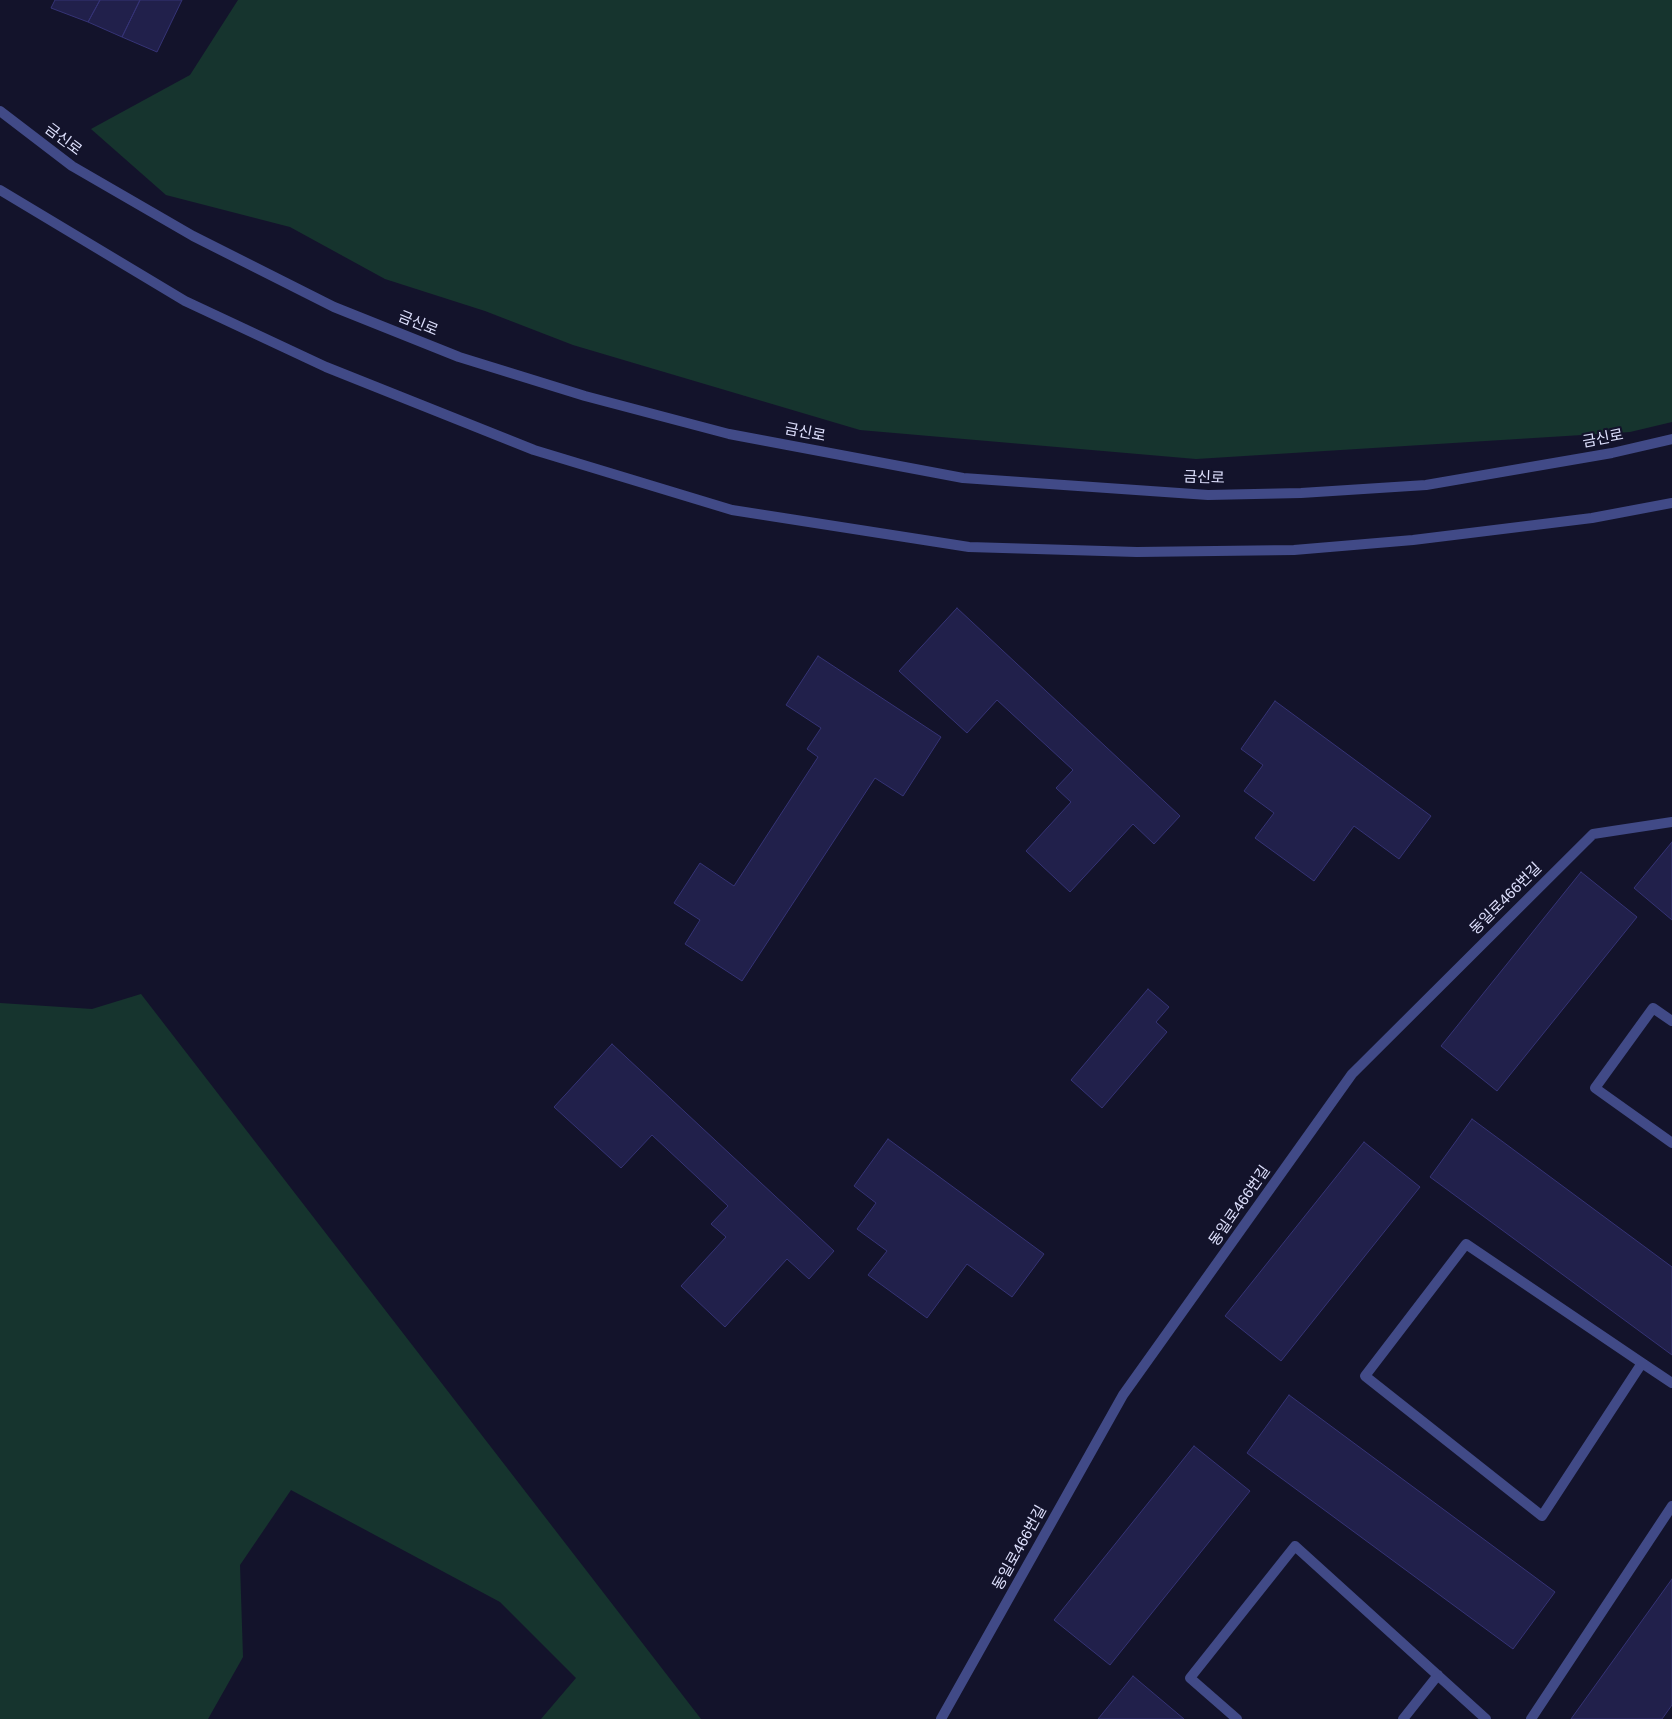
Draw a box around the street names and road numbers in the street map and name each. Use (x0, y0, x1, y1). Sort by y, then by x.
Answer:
street label: 금신로 (41, 120, 85, 160)
street label: 금신로 (395, 308, 441, 340)
street label: 금신로 (783, 420, 827, 446)
street label: 금신로 (1581, 426, 1625, 452)
street label: 금신로 (1183, 468, 1225, 488)
street label: 동일로466번길 (1466, 859, 1546, 939)
street label: 동일로466번길 (1206, 1162, 1274, 1250)
street label: 동일로466번길 (989, 1503, 1051, 1593)

